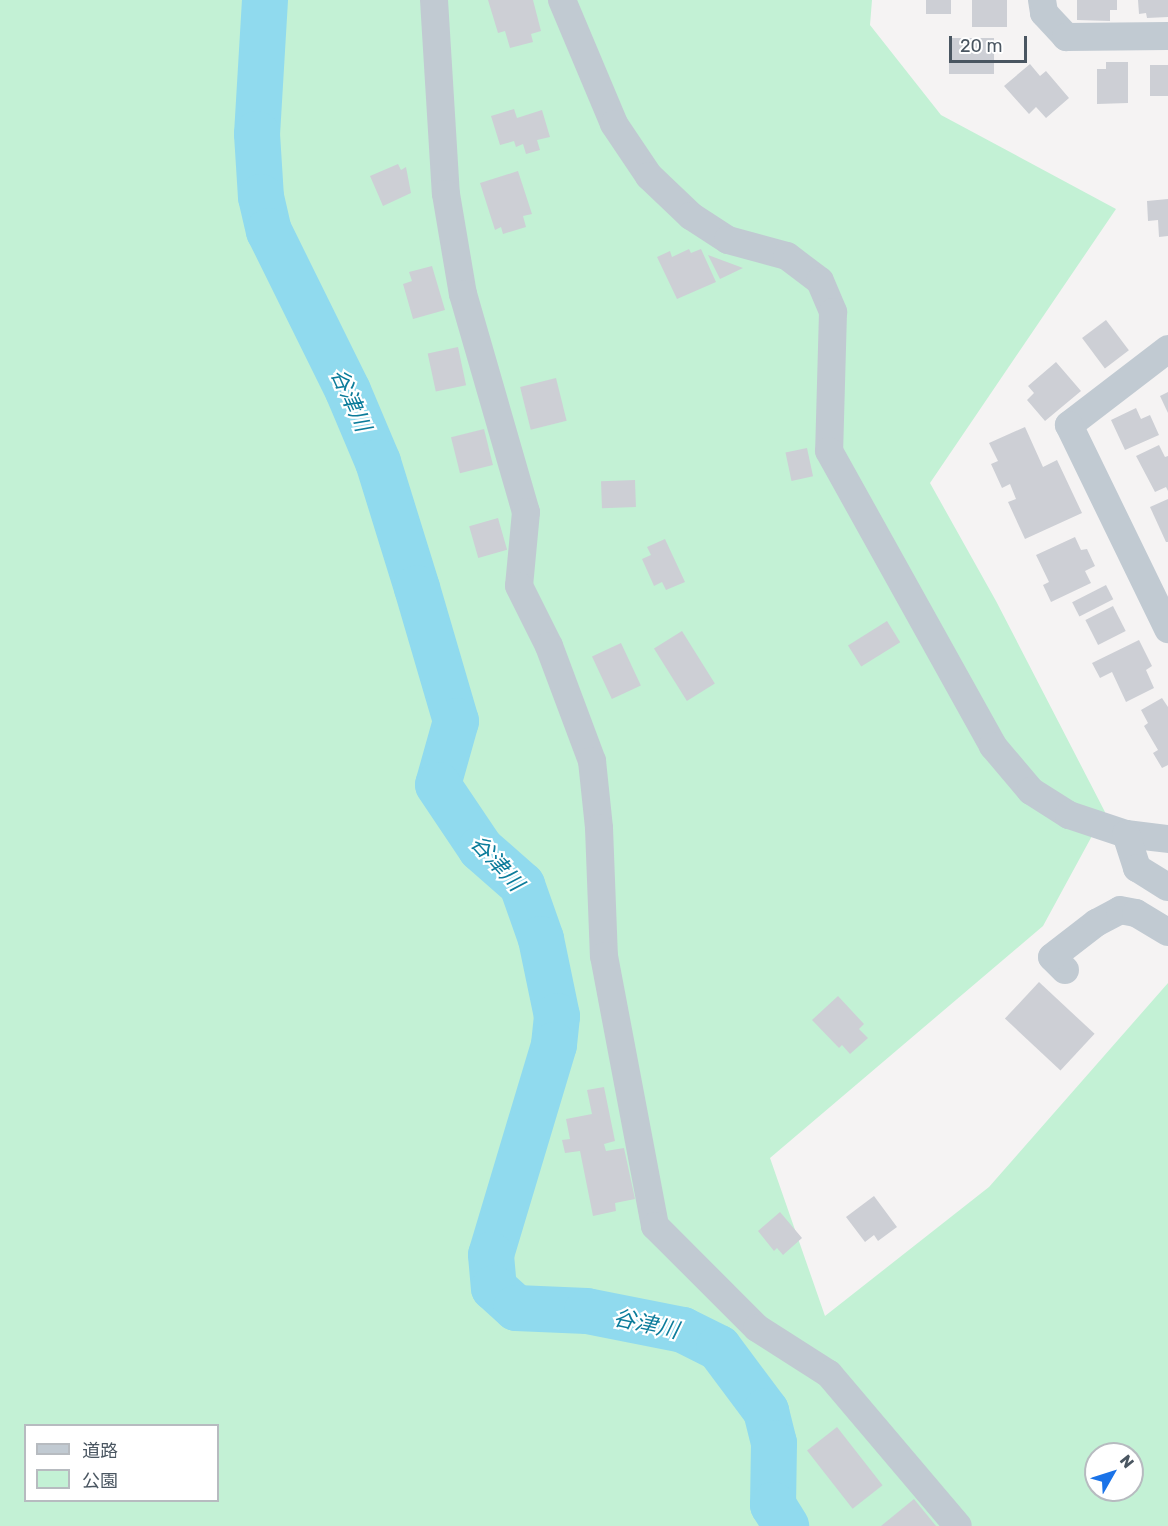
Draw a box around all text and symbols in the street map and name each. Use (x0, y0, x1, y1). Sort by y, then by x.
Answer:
scale bar (952, 24, 1030, 62)
text: 20 m (960, 35, 1002, 57)
water label: 谷津川 (326, 364, 376, 436)
water label: 谷津川 (465, 830, 529, 896)
water label: 谷津川 (611, 1304, 681, 1344)
legend (24, 1424, 219, 1502)
text: 道路 (82, 1440, 118, 1462)
north arrow (1084, 1442, 1144, 1502)
text: N (1116, 1451, 1138, 1472)
text: 公園 (82, 1470, 118, 1492)

